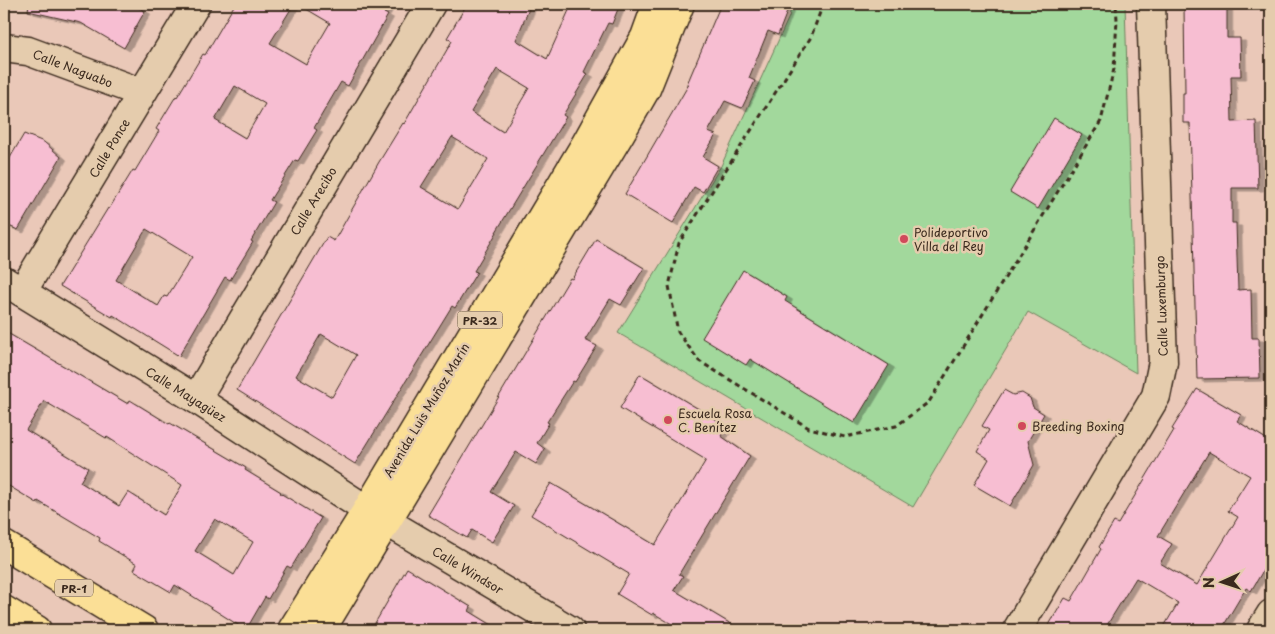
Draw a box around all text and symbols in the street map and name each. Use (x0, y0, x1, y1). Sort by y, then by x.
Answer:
street label: Calle Naguabo (30, 44, 116, 92)
street label: Calle Ponce (84, 114, 134, 181)
street label: Calle Arecibo (285, 163, 341, 239)
place label: Polideportivo Villa del Rey (914, 223, 988, 255)
marker: Polideportivo Villa del Rey (898, 233, 910, 245)
street label: Calle Luxemburgo (1150, 255, 1172, 357)
road number: PR-32 (458, 312, 502, 328)
street label: Avenida Luis Muñoz Marín (379, 339, 473, 481)
street label: Calle Mayagüez (142, 362, 230, 426)
place label: Escuela Rosa C. Benítez (678, 404, 753, 436)
marker: Escuela Rosa C. Benítez (662, 414, 674, 426)
place label: Breeding Boxing (1032, 417, 1125, 435)
marker: Breeding Boxing (1016, 420, 1028, 432)
street label: Calle Windsor (429, 542, 507, 599)
north arrow (1198, 556, 1248, 606)
text: N (1198, 577, 1219, 589)
road number: PR-1 (55, 580, 93, 596)

